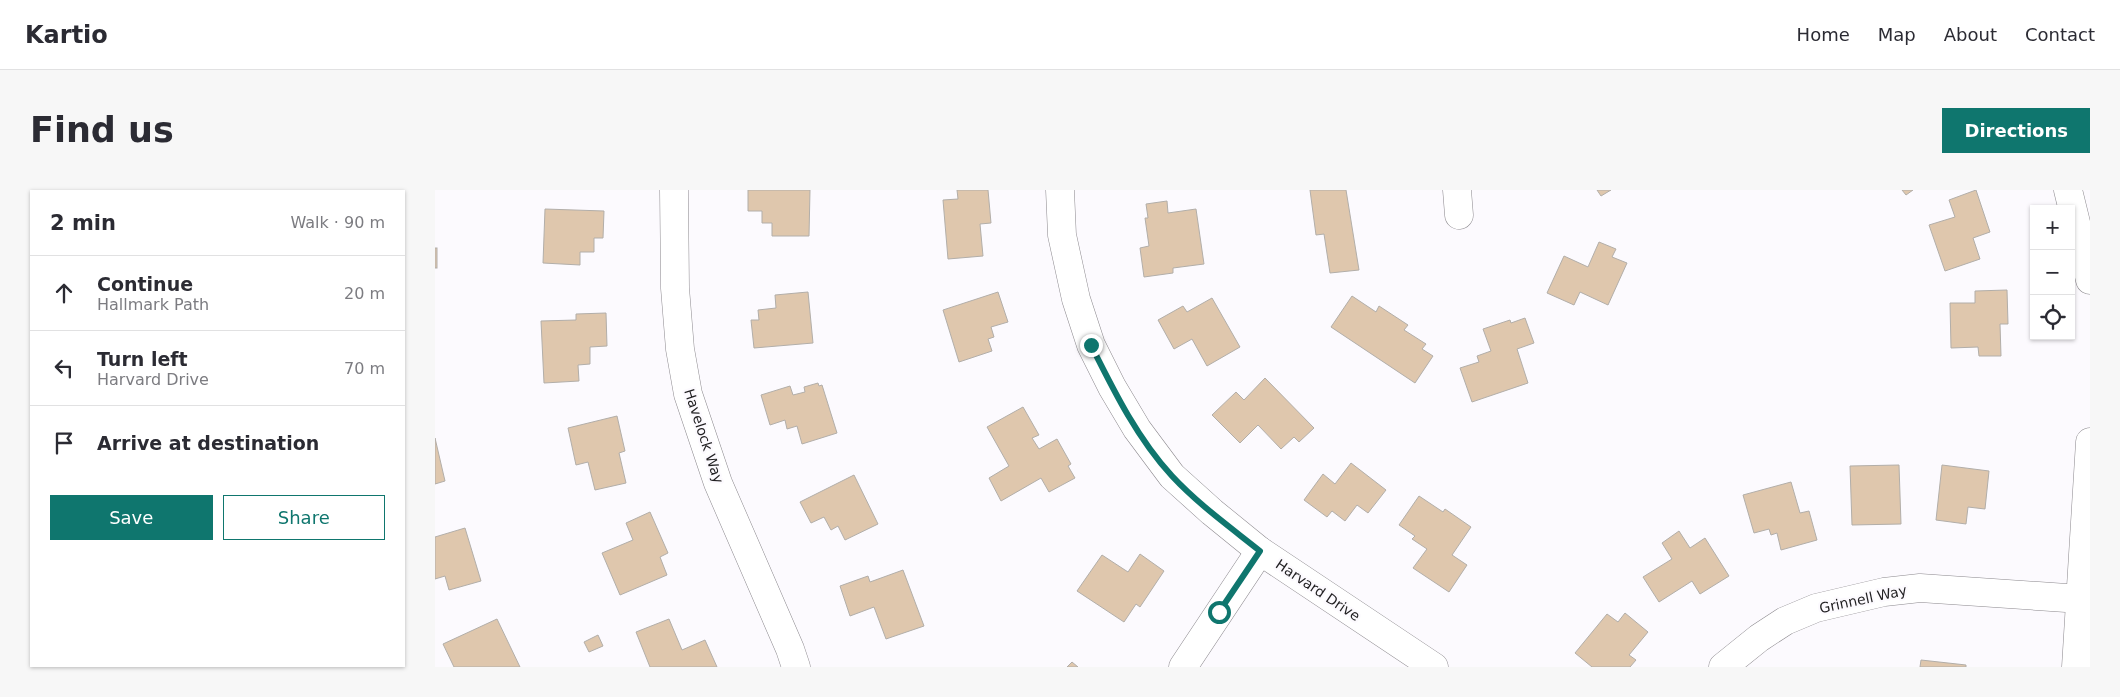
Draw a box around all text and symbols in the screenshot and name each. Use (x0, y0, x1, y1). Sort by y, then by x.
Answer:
text: Kartio (25, 21, 108, 49)
text: Home (1797, 24, 1850, 45)
text: Map (1878, 24, 1916, 45)
text: About (1944, 24, 1997, 45)
text: Contact (2025, 24, 2095, 45)
button: Directions (1942, 108, 2090, 153)
text: Find us (30, 110, 174, 150)
map controls (2030, 205, 2075, 340)
button: + (2030, 205, 2075, 250)
text: 2 min (50, 211, 116, 235)
text: Walk · 90 m (290, 213, 385, 232)
button: − (2030, 250, 2075, 295)
text: Continue (97, 273, 193, 295)
icon: ahead (50, 279, 78, 307)
text: 20 m (344, 284, 385, 303)
text: Hallmark Path (97, 295, 209, 314)
button: locate (2030, 295, 2075, 340)
route end (1080, 334, 1103, 357)
text: Turn left (97, 348, 188, 370)
icon: left (50, 354, 78, 382)
text: 70 m (344, 359, 385, 378)
text: Harvard Drive (97, 370, 209, 389)
street label: Havelock Way (681, 387, 727, 485)
icon: arrive (50, 429, 78, 457)
text: Arrive at destination (97, 432, 319, 454)
button: Save (50, 495, 213, 540)
button: Share (223, 495, 385, 540)
street label: Harvard Drive (1273, 556, 1363, 624)
street label: Grinnell Way (1818, 582, 1908, 616)
route start (1208, 601, 1231, 624)

